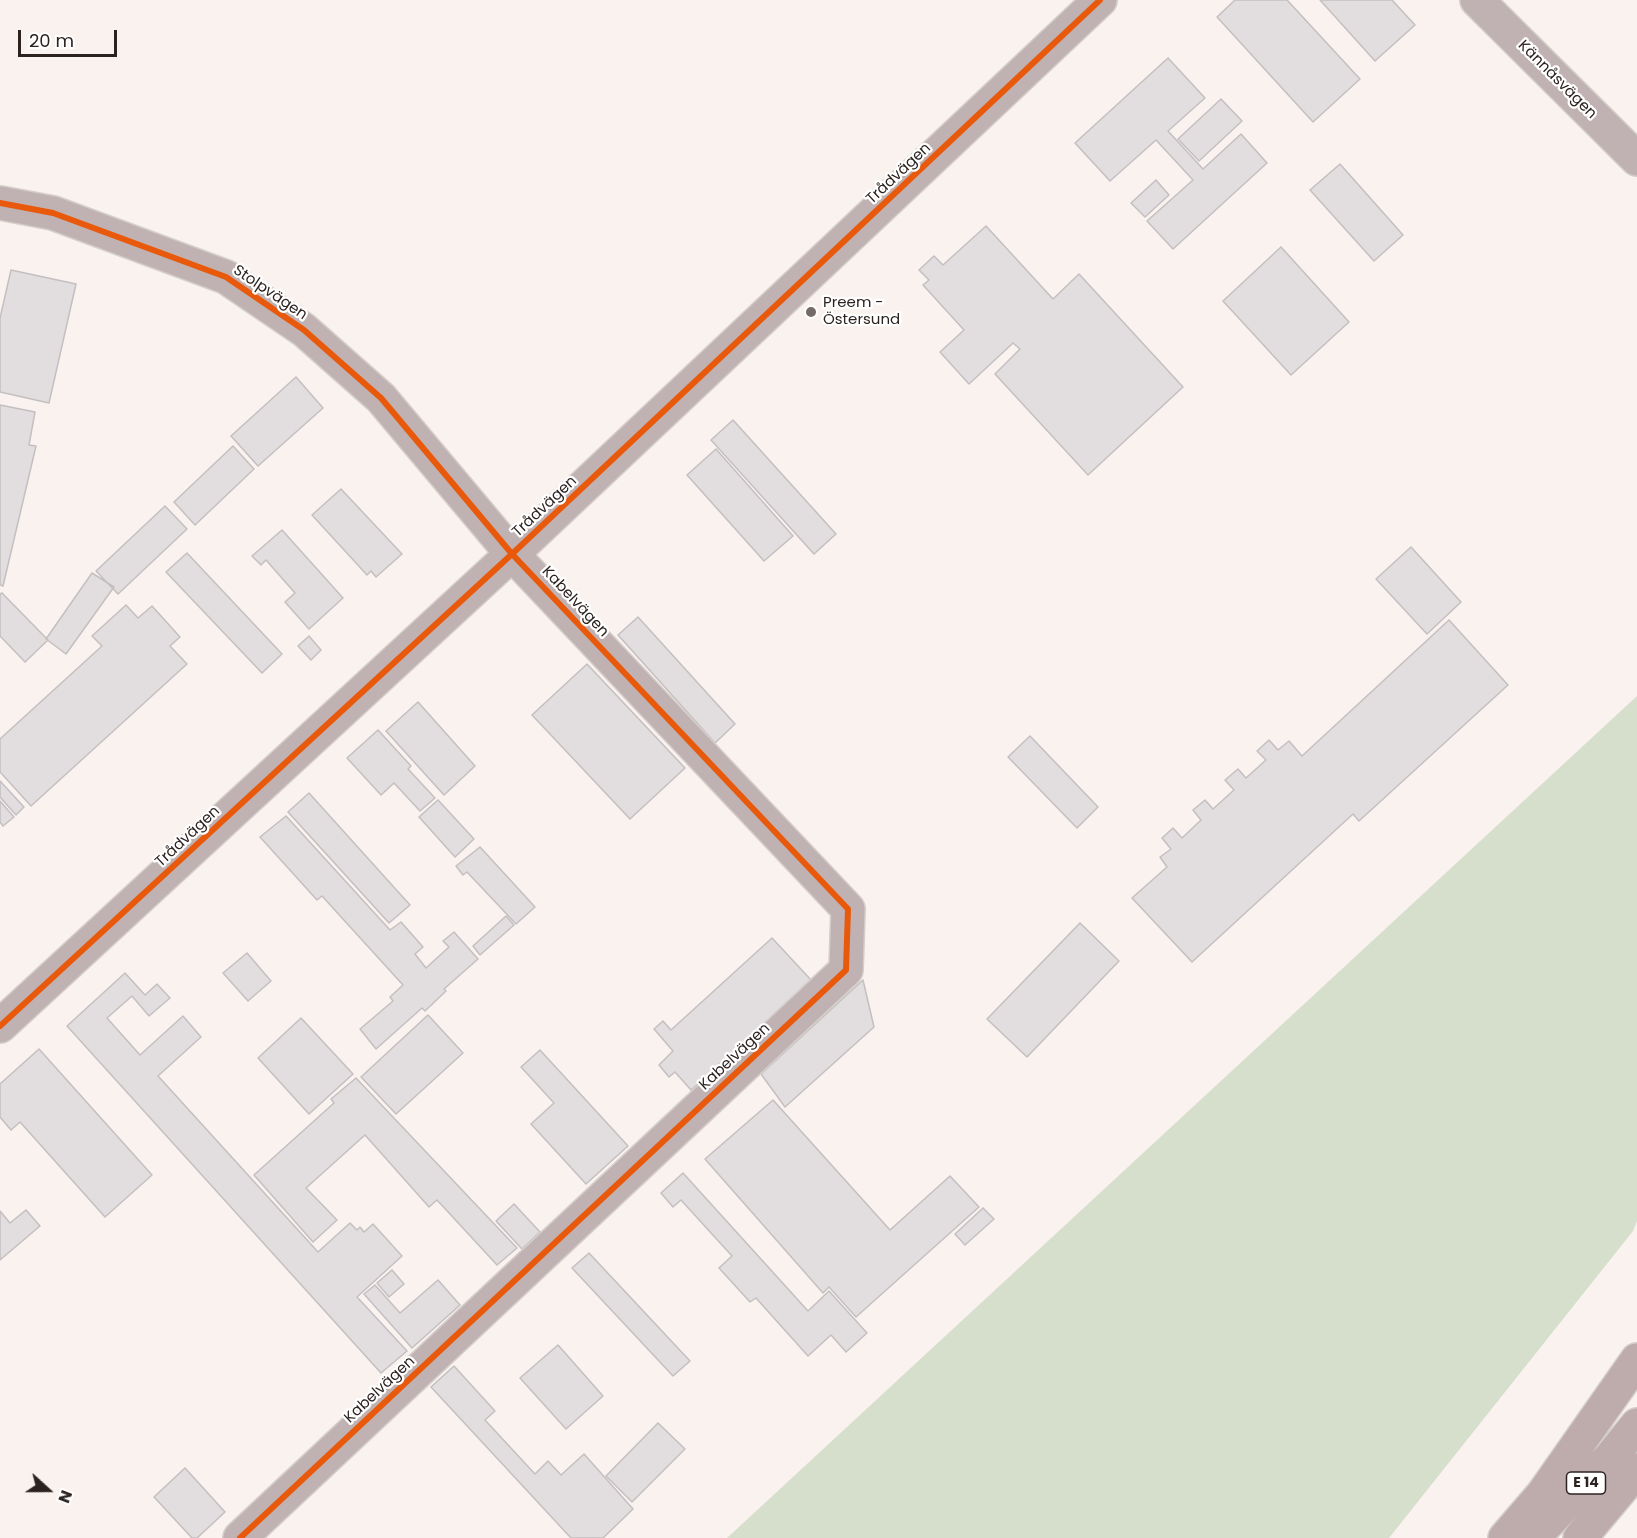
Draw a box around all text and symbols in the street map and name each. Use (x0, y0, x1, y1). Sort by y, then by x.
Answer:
scale bar (21, 18, 120, 56)
text: 20 m (29, 28, 74, 53)
street label: Kännåsvägen (1514, 37, 1600, 123)
street label: Trådvägen (863, 140, 935, 208)
street label: Stolpvägen (230, 262, 310, 324)
place label: Preem - Östersund (823, 294, 900, 329)
marker: Preem - Östersund (804, 305, 818, 319)
street label: Trådvägen (509, 473, 581, 541)
street label: Kabelvägen (538, 563, 612, 641)
street label: Trådvägen (152, 803, 224, 871)
street label: Kabelvägen (696, 1020, 774, 1094)
street label: Kabelvägen (341, 1353, 419, 1427)
north arrow (18, 1460, 78, 1520)
road number: E 14 (1566, 1472, 1606, 1494)
text: N (52, 1487, 78, 1506)

